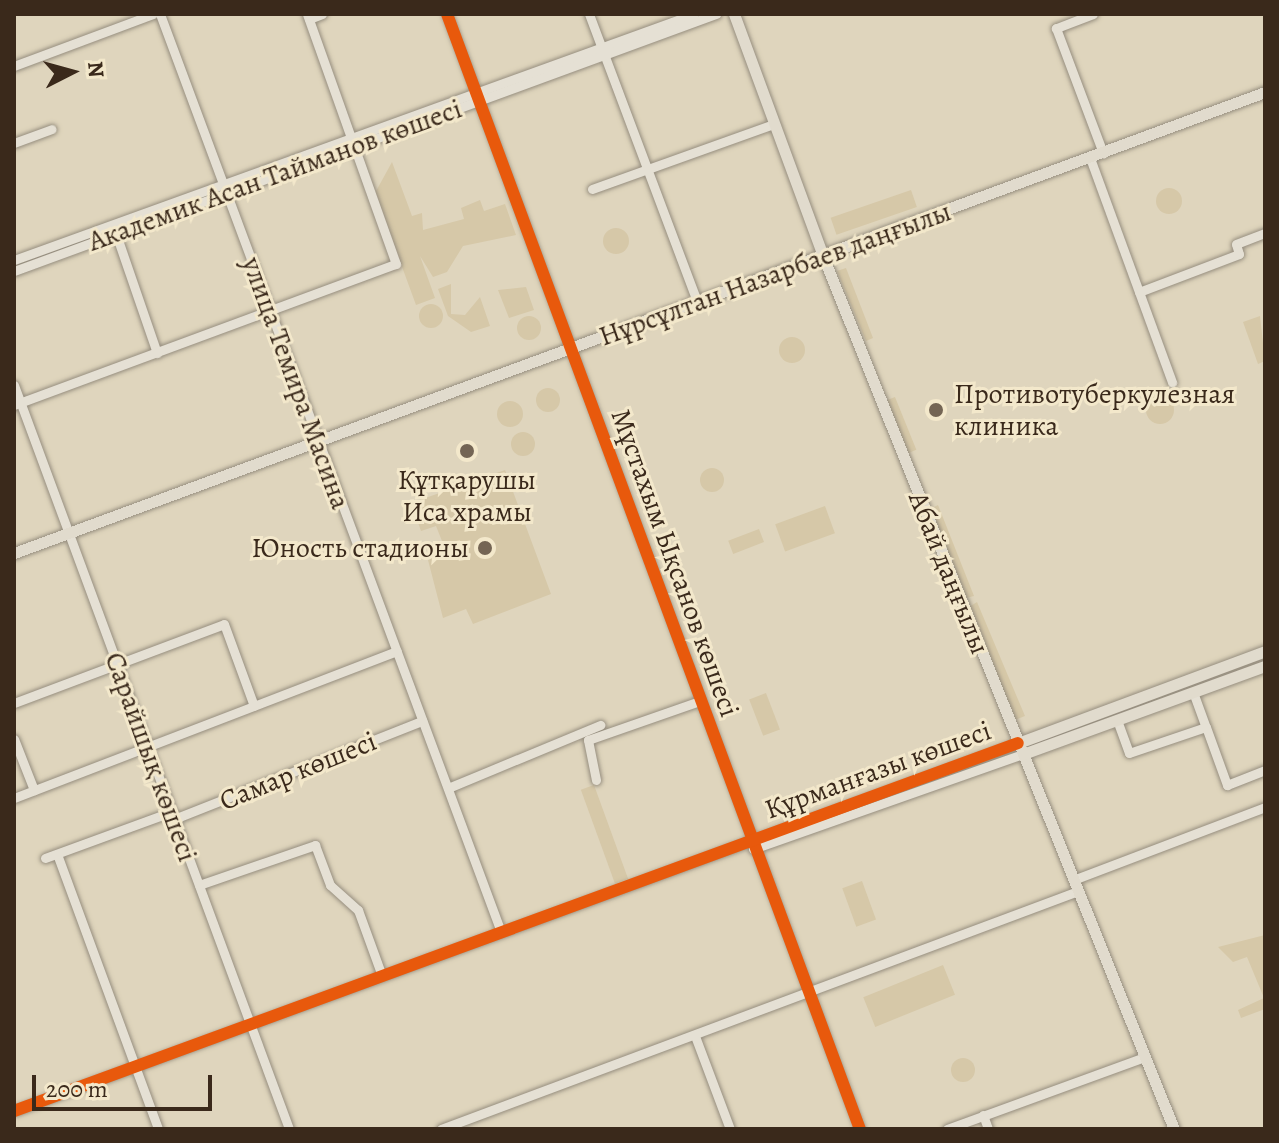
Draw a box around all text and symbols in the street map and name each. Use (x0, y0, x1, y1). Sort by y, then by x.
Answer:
north arrow (32, 32, 112, 112)
text: N (80, 60, 112, 79)
street label: Академик Асан Тайманов көшесі (84, 92, 466, 258)
street label: Нұрсұлтан Назарбаев даңғылы (594, 195, 956, 353)
street label: улица Темира Масина (235, 252, 357, 514)
place label: Противотуберкулезная клиника (954, 377, 1235, 443)
marker: Противотуберкулезная клиника (925, 399, 947, 421)
street label: Мұстахым Ықсанов көшесі (604, 405, 746, 721)
marker: Құтқарушы Иса храмы (458, 442, 476, 460)
place label: Құтқарушы Иса храмы (398, 463, 536, 529)
street label: Абай даңғылы (901, 487, 997, 659)
place label: Юность стадионы (251, 531, 469, 565)
marker: Юность стадионы (476, 539, 494, 557)
street label: Сарайшық көшесі (98, 648, 204, 866)
street label: Құрманғазы көшесі (760, 714, 996, 826)
street label: Самар көшесі (215, 724, 381, 818)
scale bar (36, 1059, 216, 1109)
text: 200 m (46, 1073, 108, 1105)

